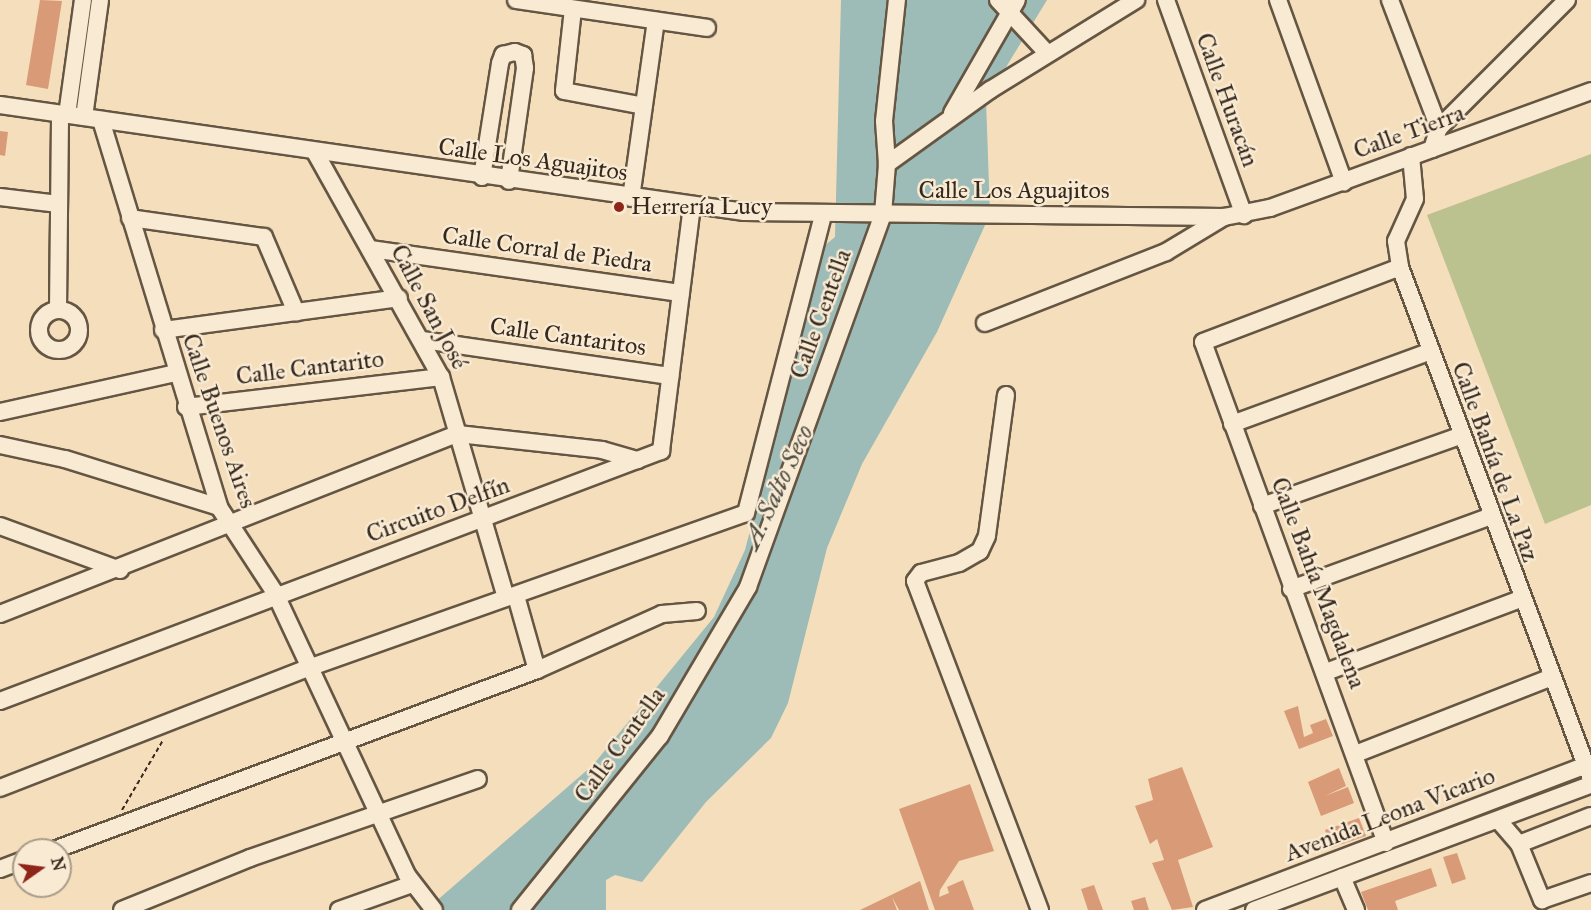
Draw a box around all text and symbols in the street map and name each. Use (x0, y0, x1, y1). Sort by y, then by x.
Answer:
street label: Calle Huracán (1189, 29, 1265, 171)
street label: Calle Tierra (1350, 99, 1468, 165)
street label: Calle Los Aguajitos (436, 132, 630, 188)
street label: Calle Los Aguajitos (919, 177, 1109, 205)
place label: Herrería Lucy (631, 193, 772, 221)
marker: Herrería Lucy (612, 200, 626, 214)
street label: Calle Corral de Piedra (440, 221, 654, 279)
street label: Calle San José (384, 240, 474, 374)
street label: Calle Centella (784, 245, 858, 383)
street label: Calle Cantaritos (488, 312, 648, 362)
street label: Calle Buenos Aires (176, 330, 262, 512)
street label: Calle Cantarito (234, 345, 386, 391)
street label: Calle Bahía de La Paz (1445, 358, 1545, 566)
water label: A. Salto Seco (736, 420, 820, 554)
street label: Circuito Delfín (362, 471, 514, 549)
street label: Calle Bahía Magdalena (1264, 473, 1372, 693)
street label: Calle Centella (569, 682, 671, 808)
street label: Avenida Leona Vicario (1281, 762, 1499, 868)
north arrow (12, 838, 72, 898)
text: N (47, 855, 69, 873)

